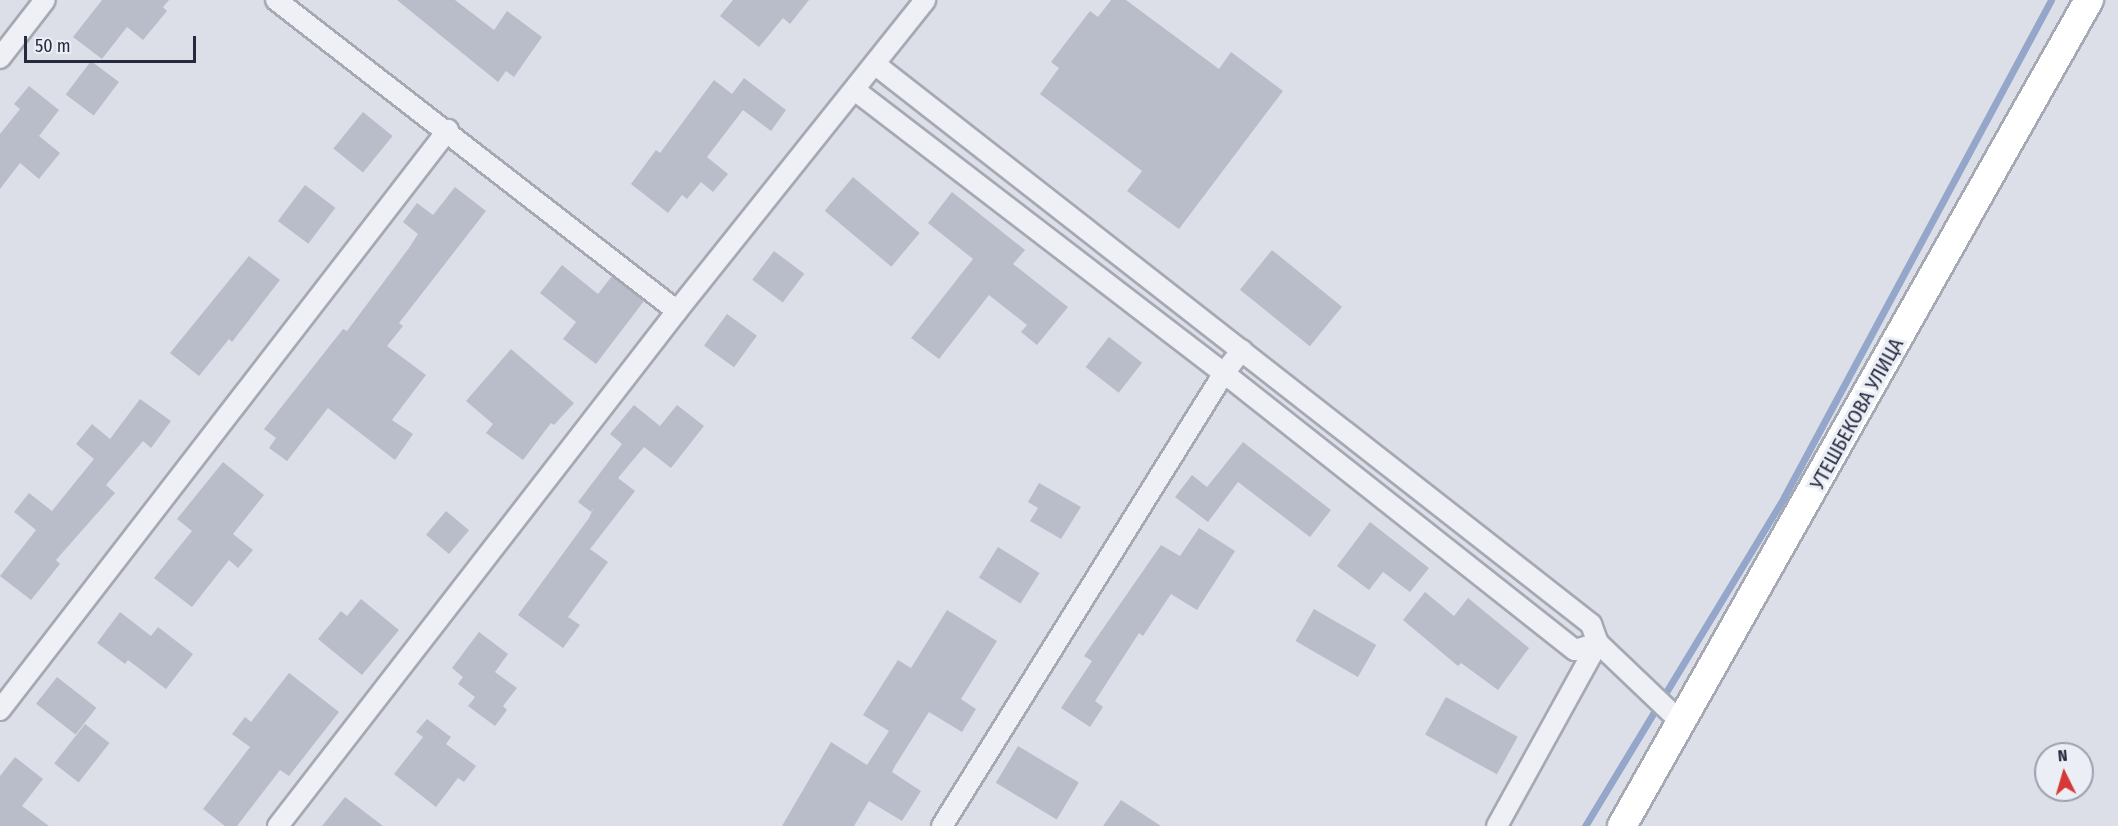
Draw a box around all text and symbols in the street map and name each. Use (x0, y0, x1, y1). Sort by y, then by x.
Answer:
scale bar (27, 24, 200, 62)
text: 50 m (35, 35, 71, 57)
street label: УТЕШБЕКОВА УЛИЦА (1805, 334, 1909, 494)
north arrow (2034, 742, 2094, 802)
text: N (2057, 746, 2068, 765)

